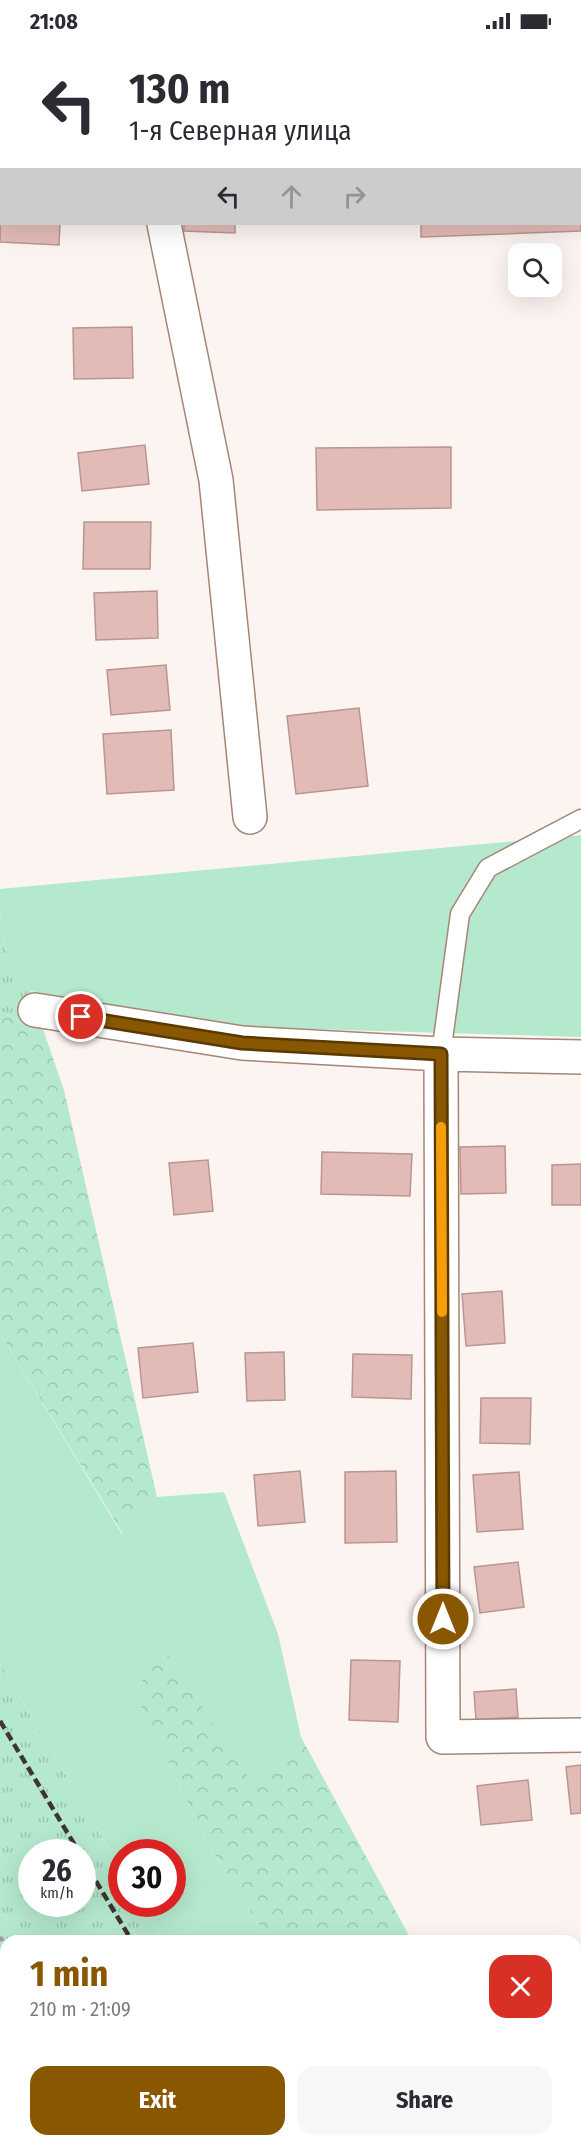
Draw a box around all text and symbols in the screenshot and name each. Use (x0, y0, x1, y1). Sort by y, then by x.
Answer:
text: 21:08 (30, 8, 78, 35)
text: 130 m (129, 64, 230, 114)
icon: left (30, 66, 108, 144)
text: 1-я Северная улица (129, 115, 352, 147)
icon: left (212, 180, 245, 213)
icon: ahead (275, 180, 308, 213)
icon: right (338, 180, 371, 213)
map controls (508, 243, 562, 297)
button: search (508, 243, 562, 297)
pin (55, 991, 106, 1042)
icon: arrive (64, 1000, 97, 1033)
position arrow (411, 1587, 475, 1651)
speed limit sign: 30 (108, 1839, 186, 1917)
text: 26 (42, 1853, 72, 1889)
text: km/h (40, 1884, 74, 1902)
text: 1 min (30, 1952, 108, 1996)
button: close (489, 1955, 552, 2018)
text: 210 m · 21:09 (30, 1997, 131, 2021)
button: Exit (30, 2066, 285, 2135)
button: Share (297, 2066, 552, 2135)

